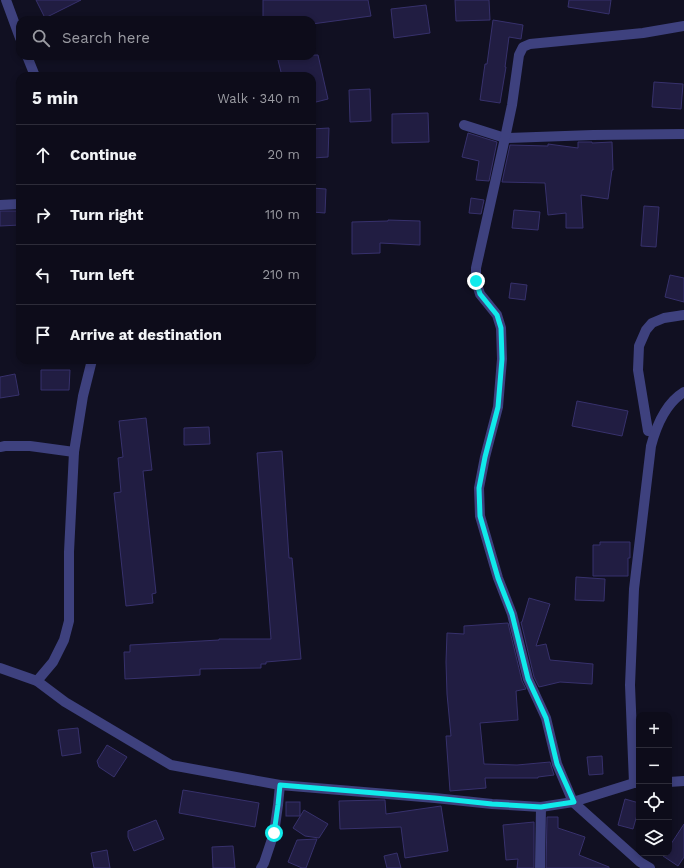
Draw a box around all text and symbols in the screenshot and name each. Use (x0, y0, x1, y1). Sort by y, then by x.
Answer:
search box (16, 16, 316, 60)
icon: search (30, 27, 52, 49)
text: Search here (62, 29, 150, 47)
text: 5 min (32, 88, 78, 108)
text: Walk · 340 m (217, 91, 300, 106)
icon: ahead (32, 144, 54, 166)
text: Continue (70, 146, 137, 164)
text: 20 m (268, 147, 300, 162)
icon: right (32, 204, 54, 226)
text: Turn right (70, 206, 143, 224)
text: 110 m (265, 207, 300, 222)
icon: left (32, 264, 54, 286)
text: Turn left (70, 266, 134, 284)
text: 210 m (262, 267, 300, 282)
route end (467, 272, 485, 290)
icon: arrive (32, 324, 54, 346)
text: Arrive at destination (70, 326, 222, 344)
map controls (636, 712, 672, 856)
button: + (636, 712, 672, 748)
button: − (636, 748, 672, 784)
button: locate (636, 784, 672, 820)
button: layers (636, 820, 672, 856)
route start (265, 824, 283, 842)

